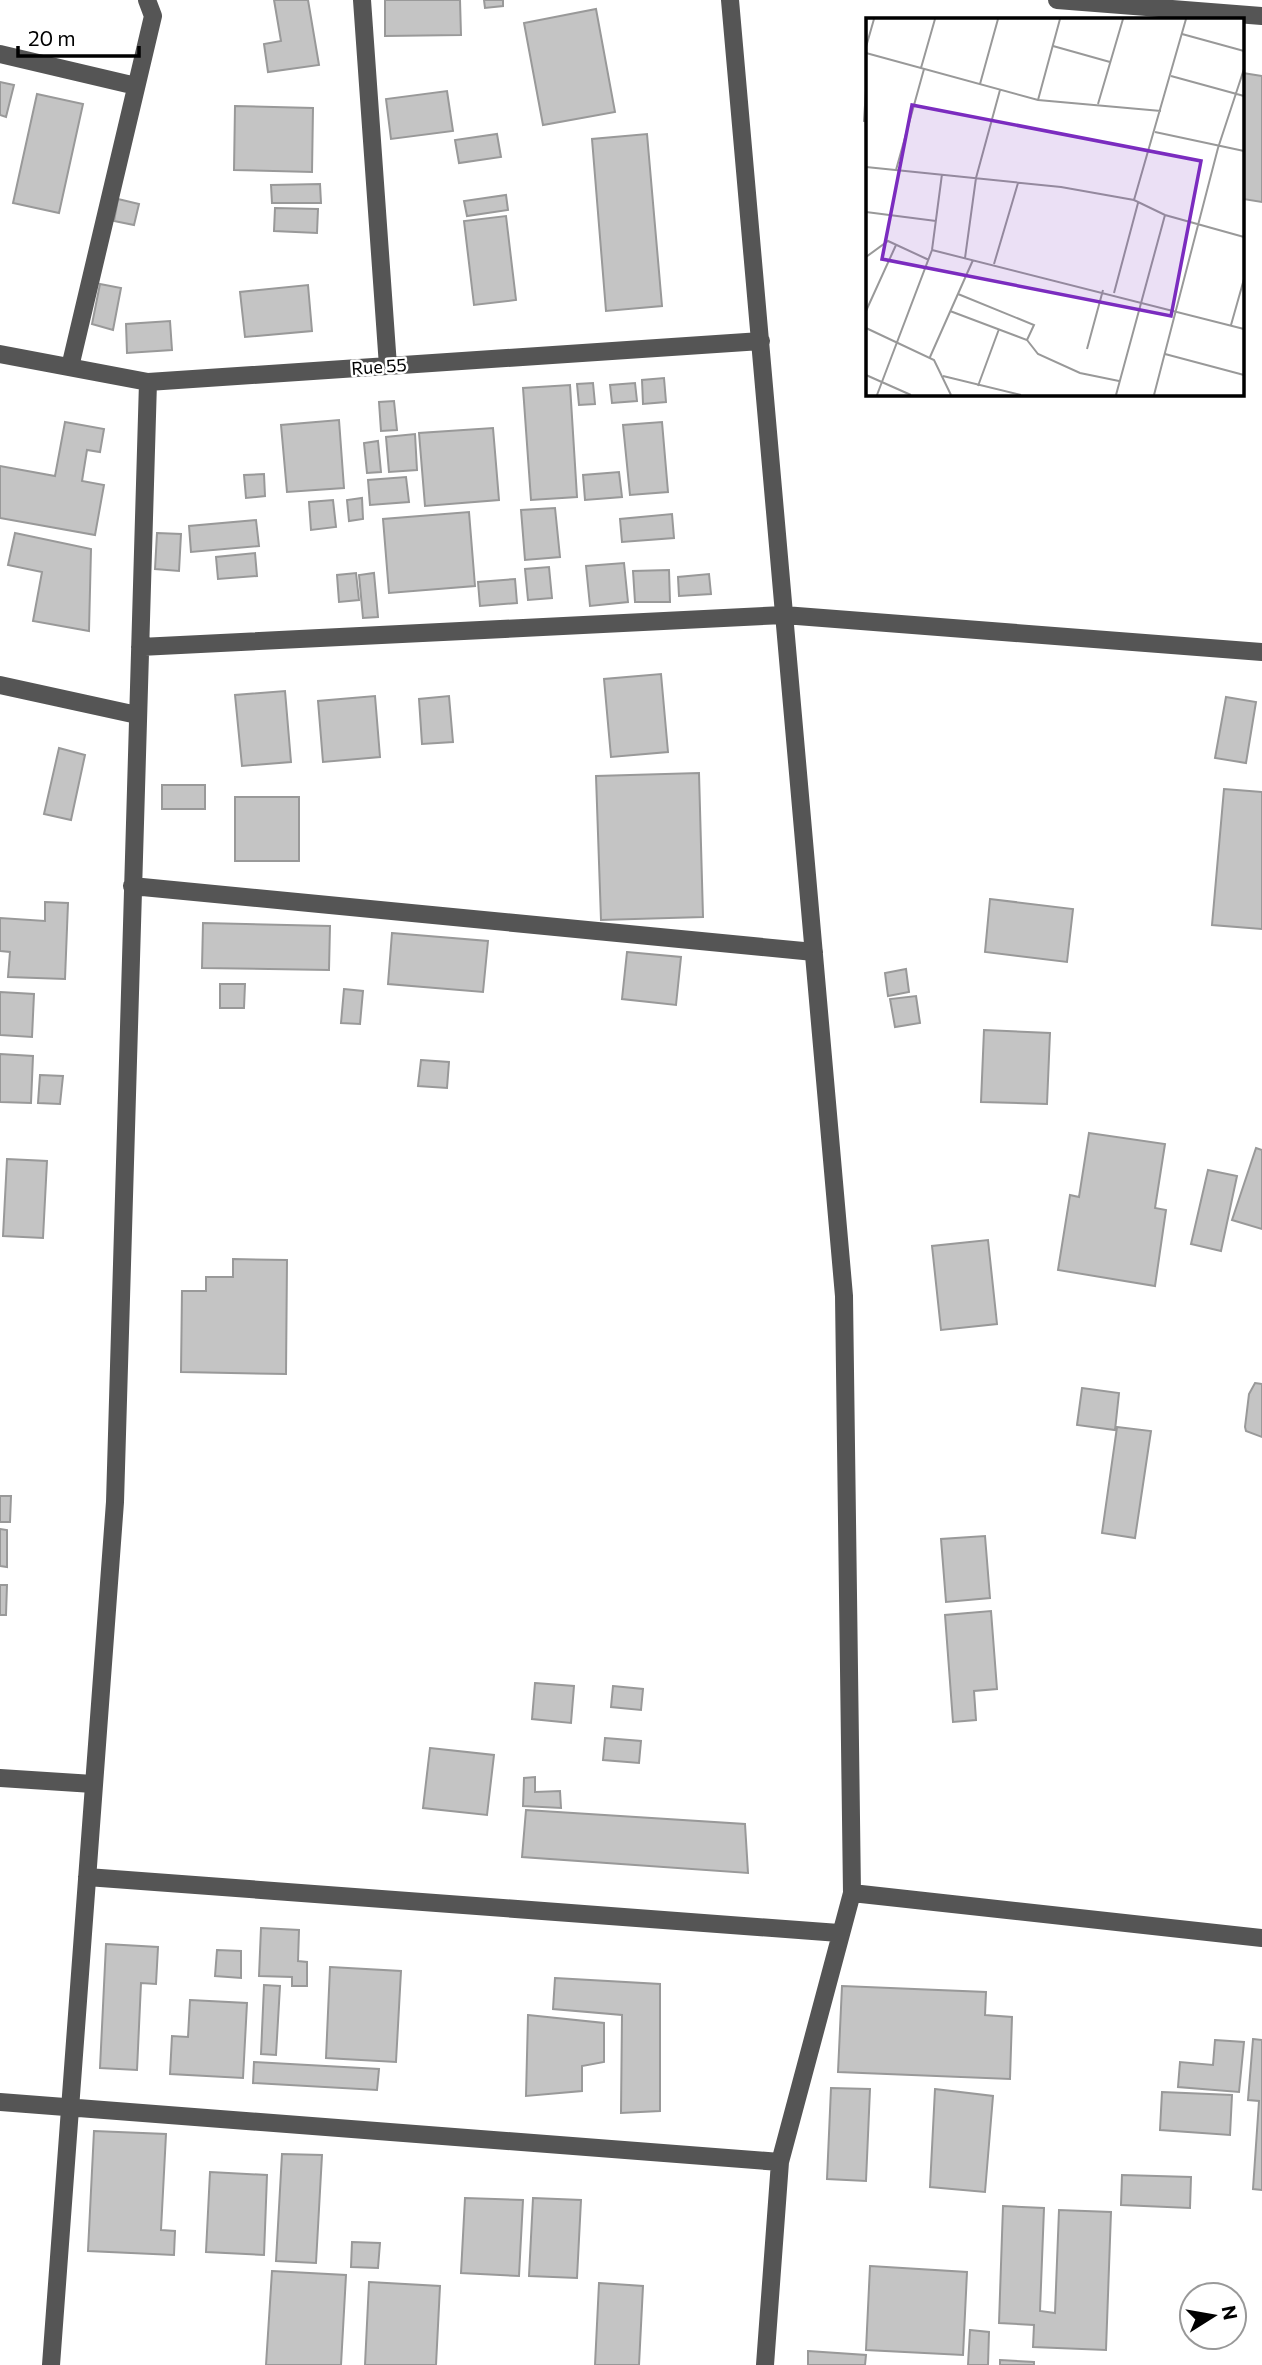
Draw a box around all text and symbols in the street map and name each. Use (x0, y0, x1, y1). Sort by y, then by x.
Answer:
scale bar (18, 14, 138, 58)
inset map (866, 18, 1244, 396)
text: 20 m (28, 25, 76, 50)
street label: Rue 55 (350, 353, 407, 379)
north arrow (1178, 2281, 1248, 2351)
text: N (1218, 2303, 1243, 2322)

